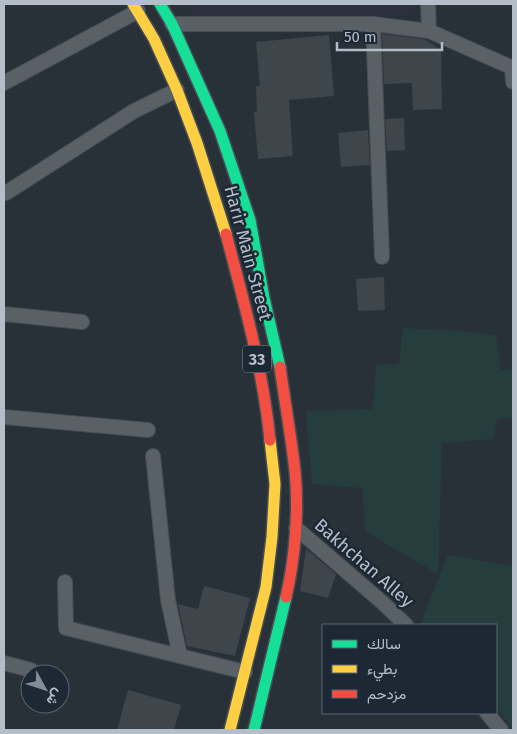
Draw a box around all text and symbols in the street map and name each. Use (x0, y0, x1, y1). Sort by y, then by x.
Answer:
scale bar (337, 20, 442, 52)
text: 50 m (344, 28, 377, 46)
street label: Harir Main Street (219, 183, 277, 323)
road number: 33 (243, 346, 271, 372)
street label: Bakhchan Alley (310, 514, 418, 612)
legend (322, 624, 497, 714)
text: سالك (367, 635, 401, 653)
text: بطيء (367, 660, 397, 682)
north arrow (20, 664, 70, 714)
text: ش (43, 685, 66, 709)
text: مزدحم (367, 685, 406, 704)

